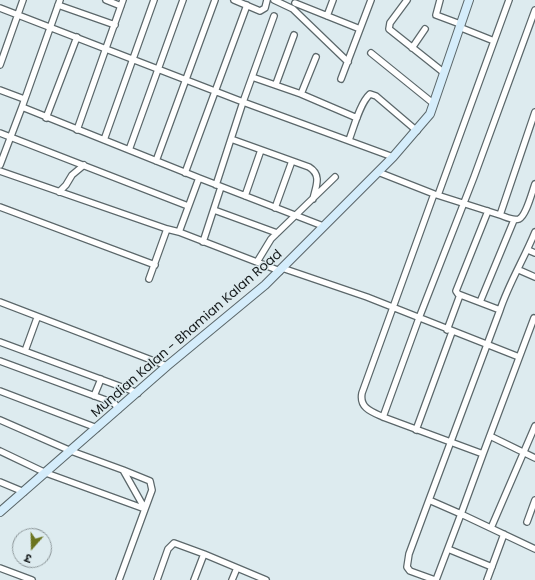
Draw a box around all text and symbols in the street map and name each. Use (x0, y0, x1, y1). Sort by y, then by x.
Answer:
street label: Mundian Kalan - Bhamian Kalan Road (88, 247, 286, 421)
north arrow (12, 528, 52, 568)
text: उ (23, 550, 34, 567)

